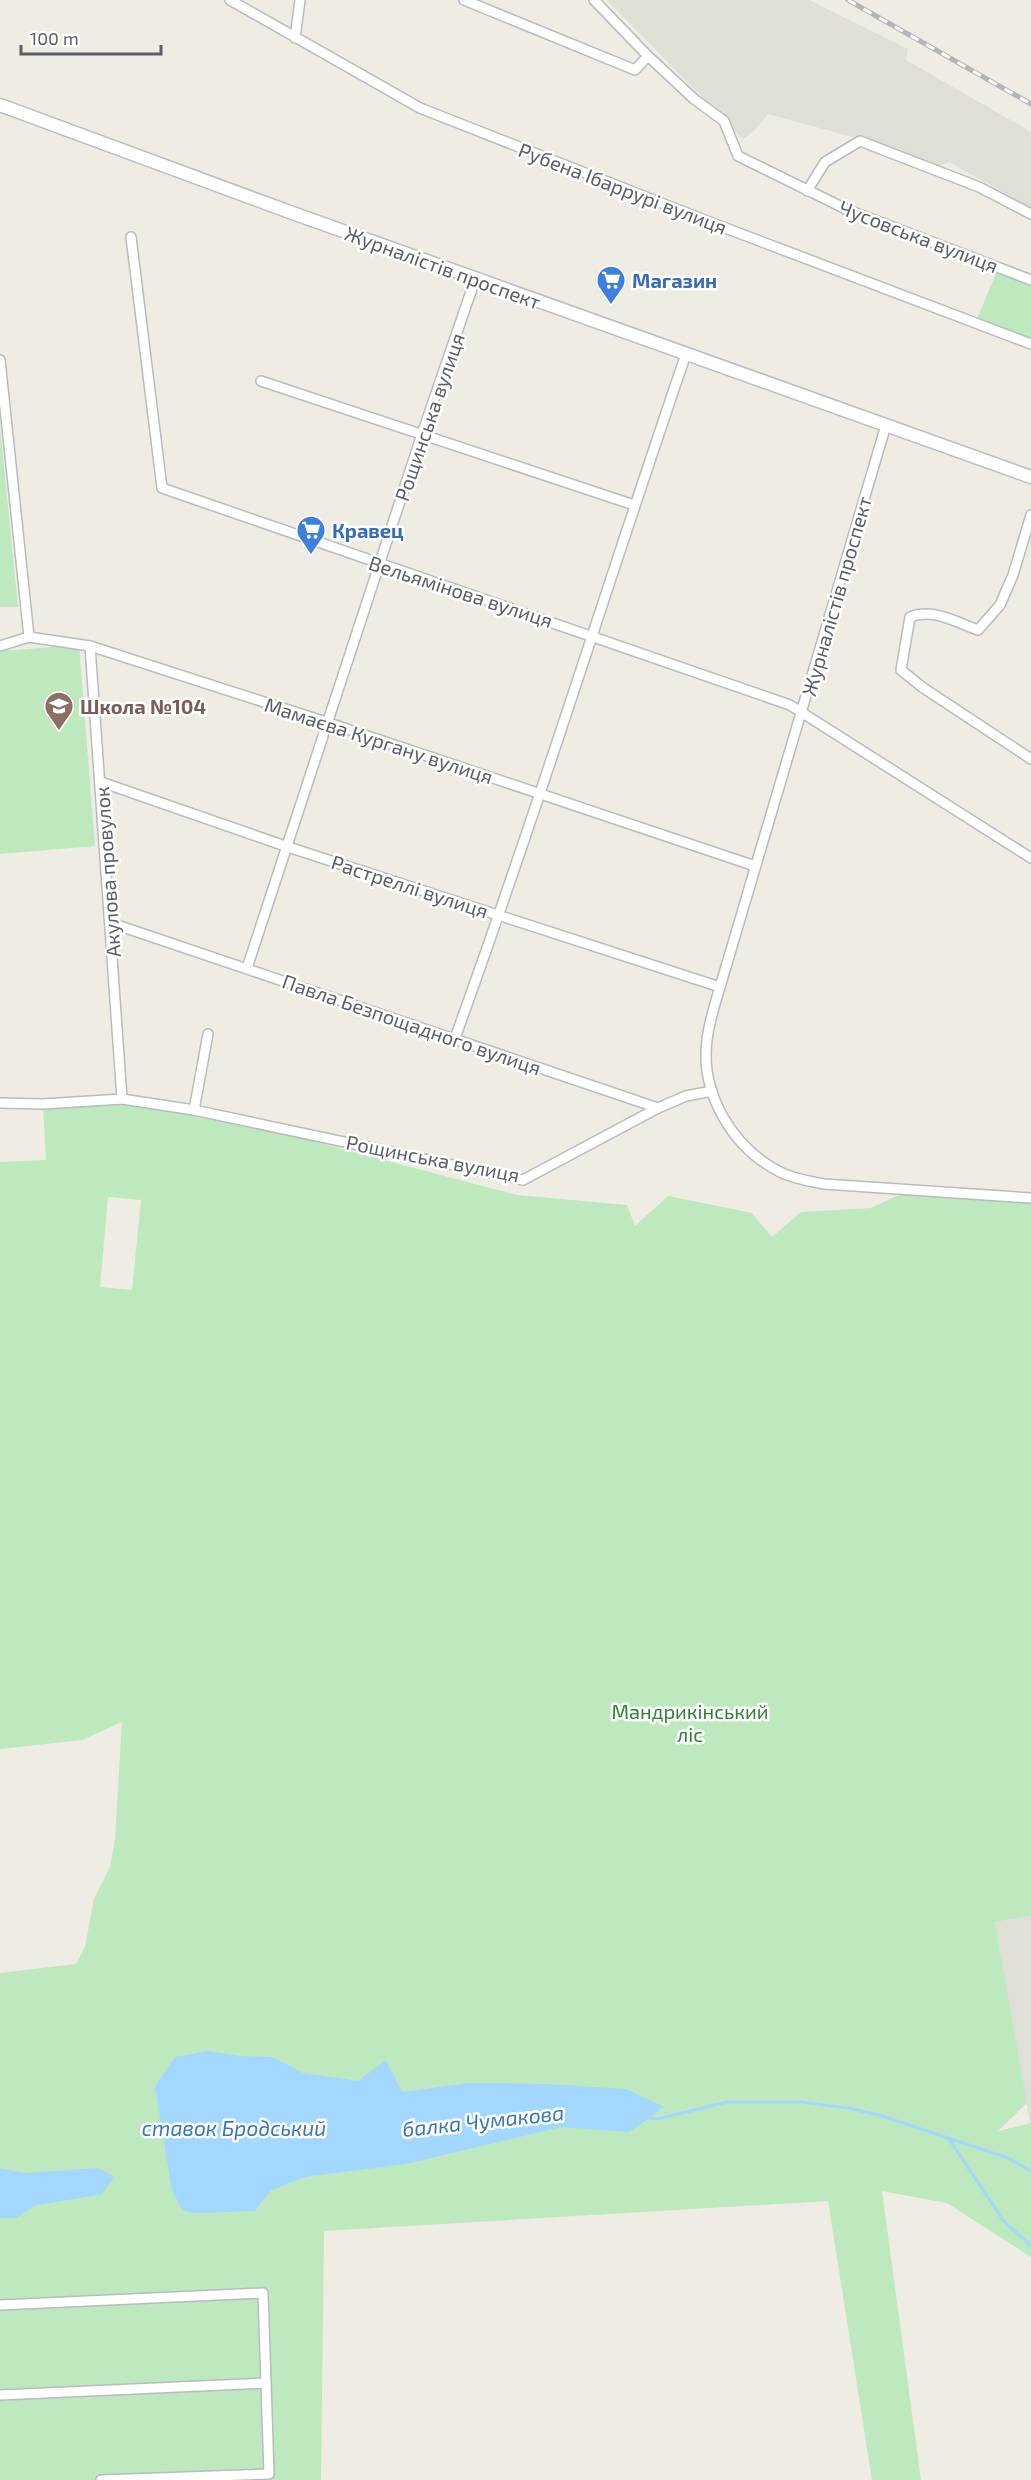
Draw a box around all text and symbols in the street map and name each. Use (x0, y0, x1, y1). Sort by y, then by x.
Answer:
scale bar (21, 18, 160, 56)
text: 100 m (30, 27, 79, 49)
street label: Рубена Ібаррурі вулиця (515, 137, 731, 240)
street label: Чусовська вулиця (836, 195, 1002, 278)
street label: Журналістів проспект (342, 220, 544, 315)
supermarket icon: Магазин (595, 264, 627, 306)
place label: Магазин (632, 268, 717, 292)
street label: Рощинська вулиця (389, 330, 470, 505)
street label: Журналістів проспект (796, 493, 877, 699)
supermarket icon: Кравец (295, 514, 327, 556)
place label: Кравец (332, 518, 404, 542)
street label: Вельямінова вулиця (366, 550, 556, 633)
school or university icon: Школа №104 (43, 690, 75, 732)
street label: Мамаєва Кургану вулиця (261, 692, 496, 789)
place label: Школа №104 (80, 694, 206, 718)
street label: Акулова провулок (89, 785, 126, 958)
street label: Растреллі вулиця (328, 849, 491, 924)
street label: Павла Безпощадного вулиця (279, 968, 544, 1081)
street label: Рощинська вулиця (344, 1129, 522, 1188)
park label: Мандрикінський ліс (611, 1699, 769, 1746)
water label: балка Чумакова (401, 2099, 565, 2141)
water label: ставок Бродський (142, 2115, 326, 2140)

